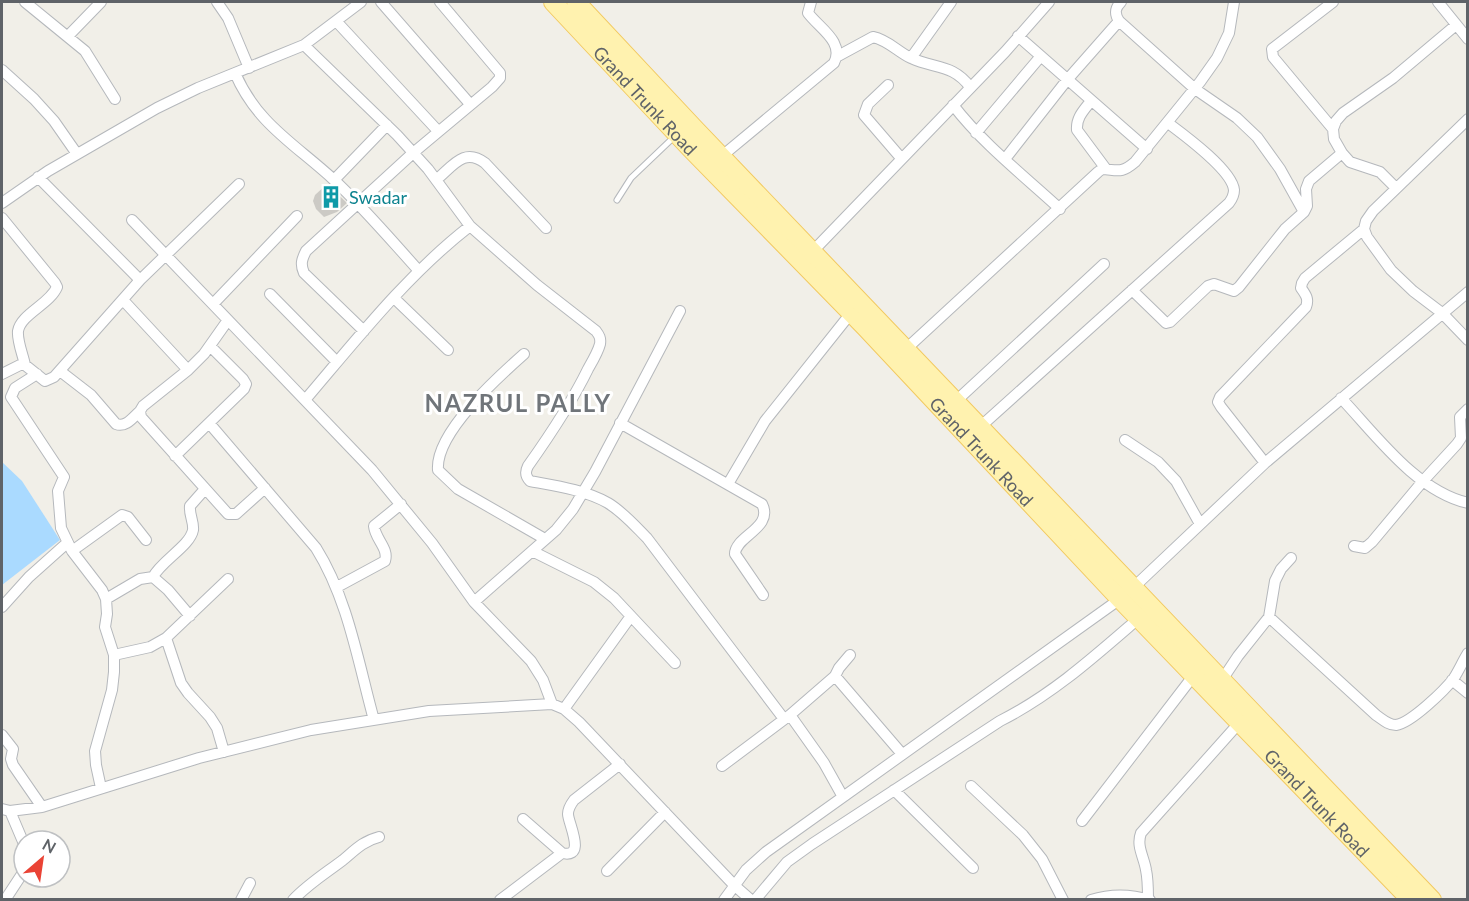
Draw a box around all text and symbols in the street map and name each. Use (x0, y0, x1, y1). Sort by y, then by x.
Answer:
street label: Grand Trunk Road (589, 41, 702, 160)
building icon: Swadar (318, 184, 344, 210)
place label: Swadar (349, 186, 407, 208)
district label: NAZRUL PALLY (425, 388, 611, 417)
street label: Grand Trunk Road (925, 392, 1038, 511)
street label: Grand Trunk Road (1260, 744, 1374, 861)
north arrow (12, 829, 72, 889)
text: N (40, 834, 60, 857)

